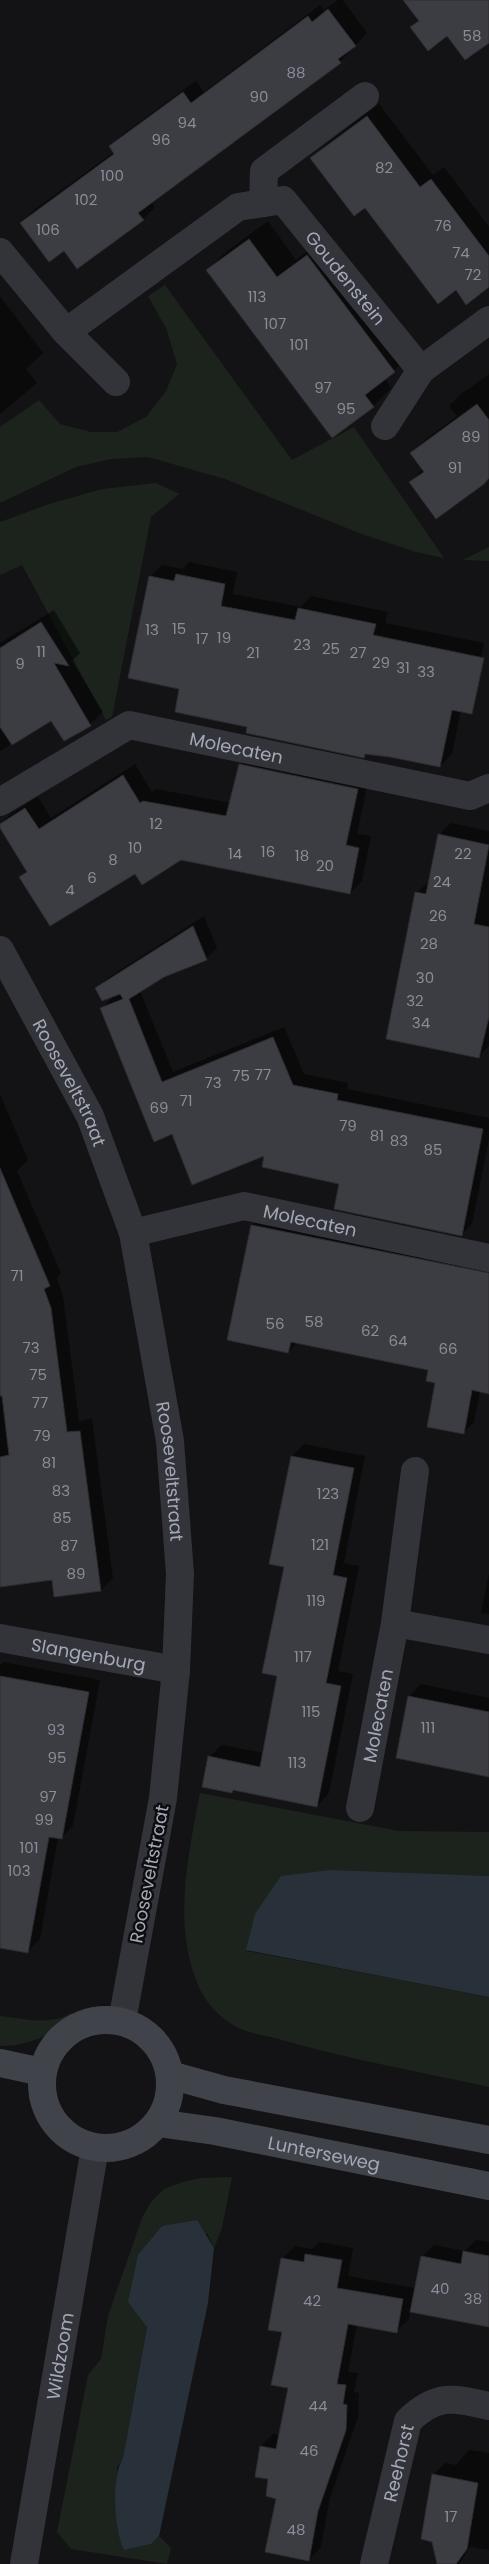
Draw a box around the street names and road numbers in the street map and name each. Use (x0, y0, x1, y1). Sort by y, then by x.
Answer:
street label: Goudenstein (300, 225, 392, 330)
street label: Molecaten (187, 725, 286, 769)
street label: Rooseveltstraat (27, 1014, 113, 1150)
street label: Molecaten (261, 1198, 359, 1242)
street label: Rooseveltstraat (151, 1399, 190, 1542)
street label: Slangenburg (29, 1631, 148, 1677)
street label: Molecaten (356, 1667, 399, 1765)
street label: Rooseveltstraat (123, 1803, 175, 1945)
street label: Lunterseweg (266, 2129, 383, 2176)
street label: Wildzoom (40, 2310, 79, 2402)
street label: Reehorst (377, 2421, 419, 2504)

